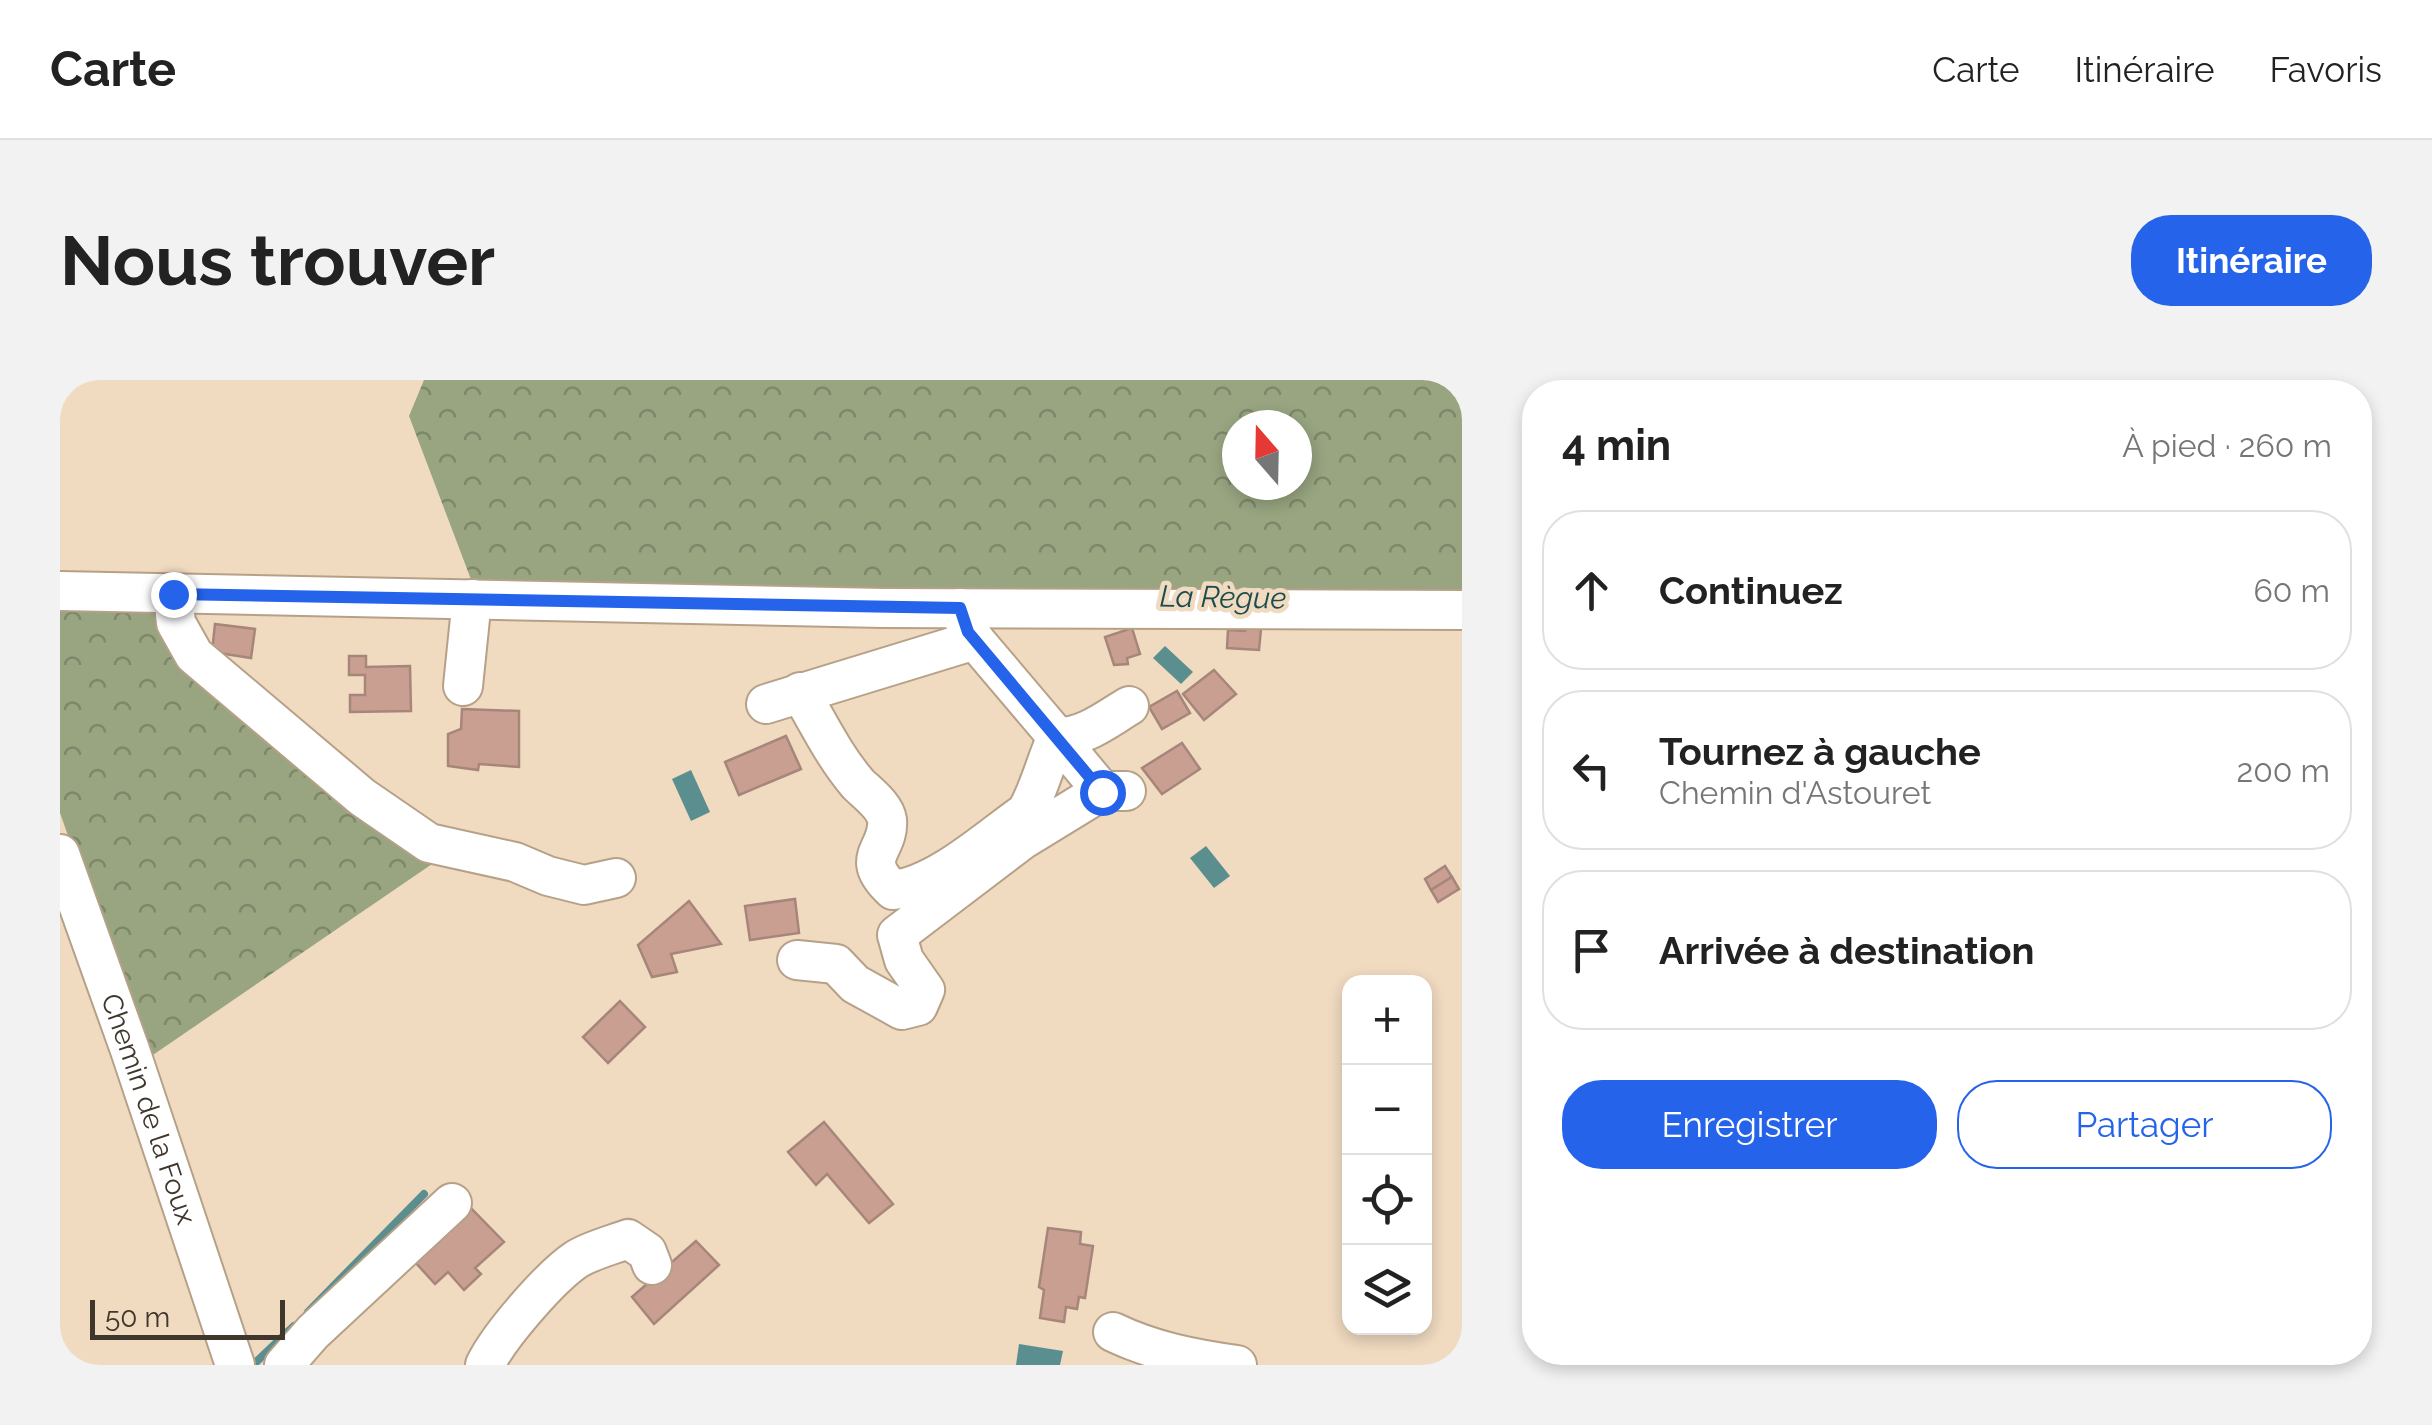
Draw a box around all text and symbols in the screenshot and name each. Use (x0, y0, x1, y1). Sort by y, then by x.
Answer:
text: Carte (50, 41, 176, 97)
text: Carte (1932, 49, 2019, 90)
text: Itinéraire (2074, 49, 2214, 90)
text: Favoris (2269, 49, 2382, 90)
button: Itinéraire (2131, 215, 2372, 306)
text: Nous trouver (60, 219, 495, 301)
north arrow (1222, 410, 1312, 500)
text: 4 min (1562, 421, 1671, 470)
text: À pied · 260 m (2122, 427, 2332, 464)
icon: ahead (1564, 563, 1619, 618)
text: Continuez (1659, 568, 1843, 613)
route end (151, 572, 197, 618)
text: 60 m (2254, 572, 2330, 609)
water label: La Règue (1159, 578, 1287, 616)
text: Tournez à gauche (1659, 729, 1981, 774)
icon: left (1564, 743, 1619, 798)
text: 200 m (2237, 752, 2330, 789)
route start (1080, 770, 1126, 816)
text: Chemin d'Astouret (1659, 774, 1931, 811)
icon: arrive (1564, 923, 1619, 978)
text: Arrivée à destination (1659, 928, 2035, 973)
map controls (1342, 975, 1432, 1335)
button: + (1342, 975, 1432, 1065)
street label: Chemin de la Foux (95, 989, 203, 1228)
button: − (1342, 1065, 1432, 1155)
button: Enregistrer (1562, 1080, 1937, 1169)
button: Partager (1957, 1080, 2332, 1169)
button: locate (1342, 1155, 1432, 1245)
button: layers (1342, 1245, 1432, 1335)
scale bar (90, 1295, 285, 1340)
text: 50 m (105, 1301, 170, 1334)

